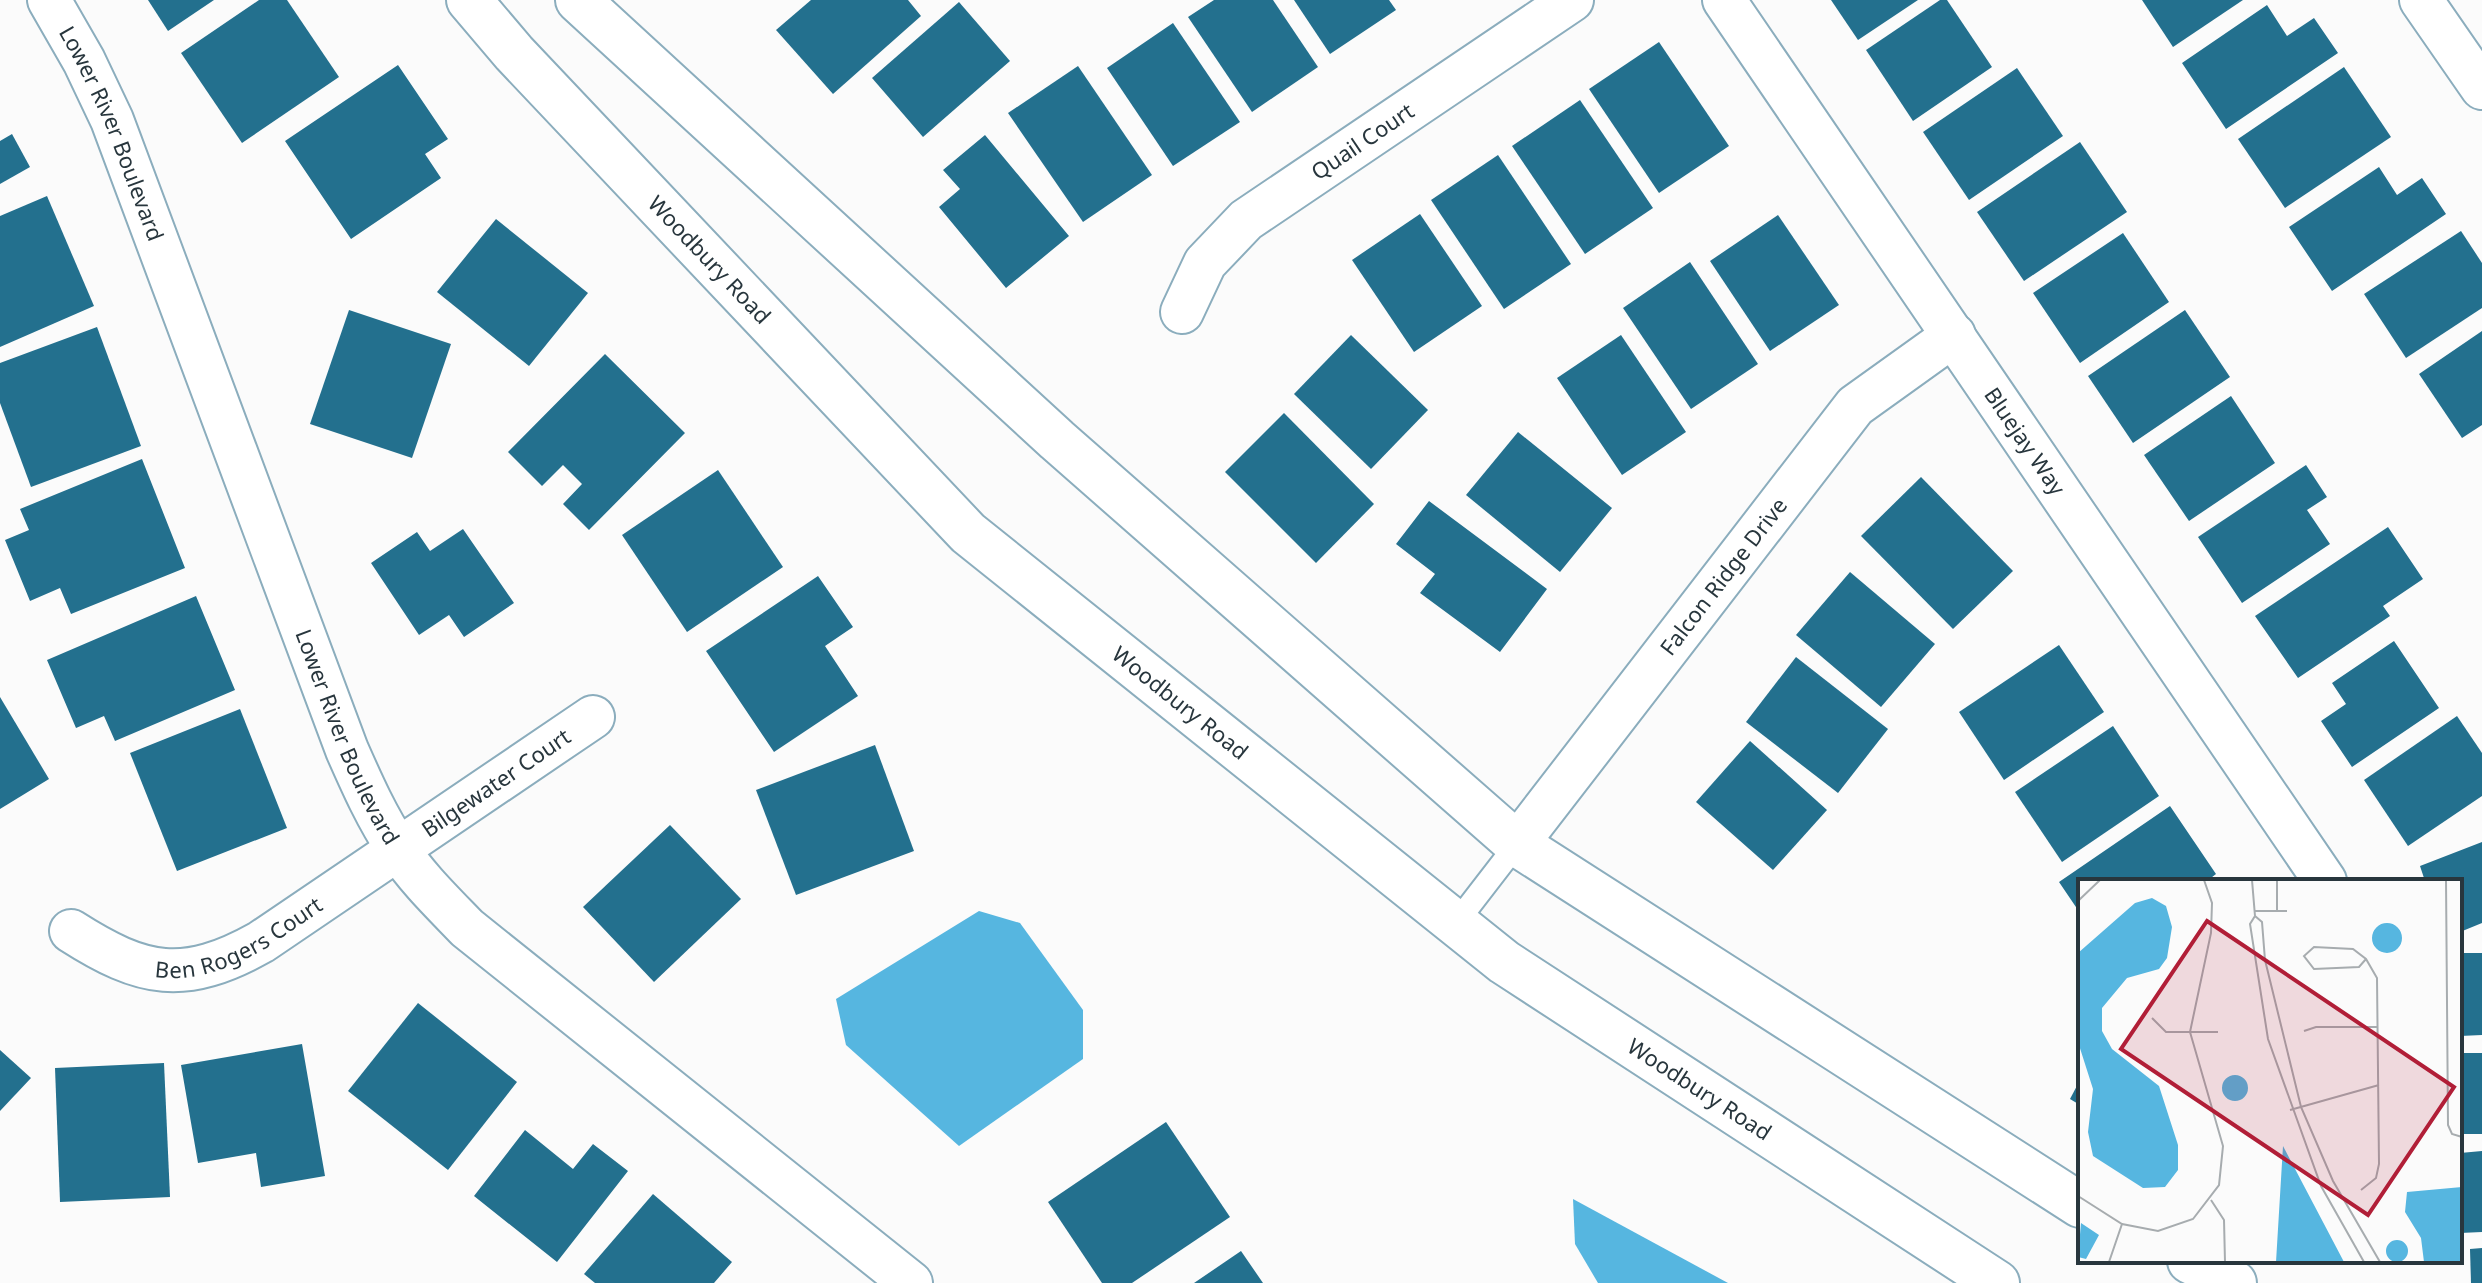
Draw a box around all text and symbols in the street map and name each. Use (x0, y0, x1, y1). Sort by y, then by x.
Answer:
street label: Lower River Boulevard (53, 20, 172, 245)
street label: Quail Court (1305, 95, 1419, 186)
street label: Woodbury Road (642, 188, 778, 330)
street label: Bluejay Way (1978, 381, 2074, 501)
street label: Falcon Ridge Drive (1652, 491, 1793, 661)
street label: Lower River Boulevard (289, 625, 407, 850)
street label: Woodbury Road (1107, 638, 1255, 766)
street label: Bilgewater Court (415, 721, 576, 843)
inset map (2078, 879, 2462, 1263)
street label: Ben Rogers Court (154, 889, 328, 984)
street label: Woodbury Road (1622, 1030, 1778, 1146)

